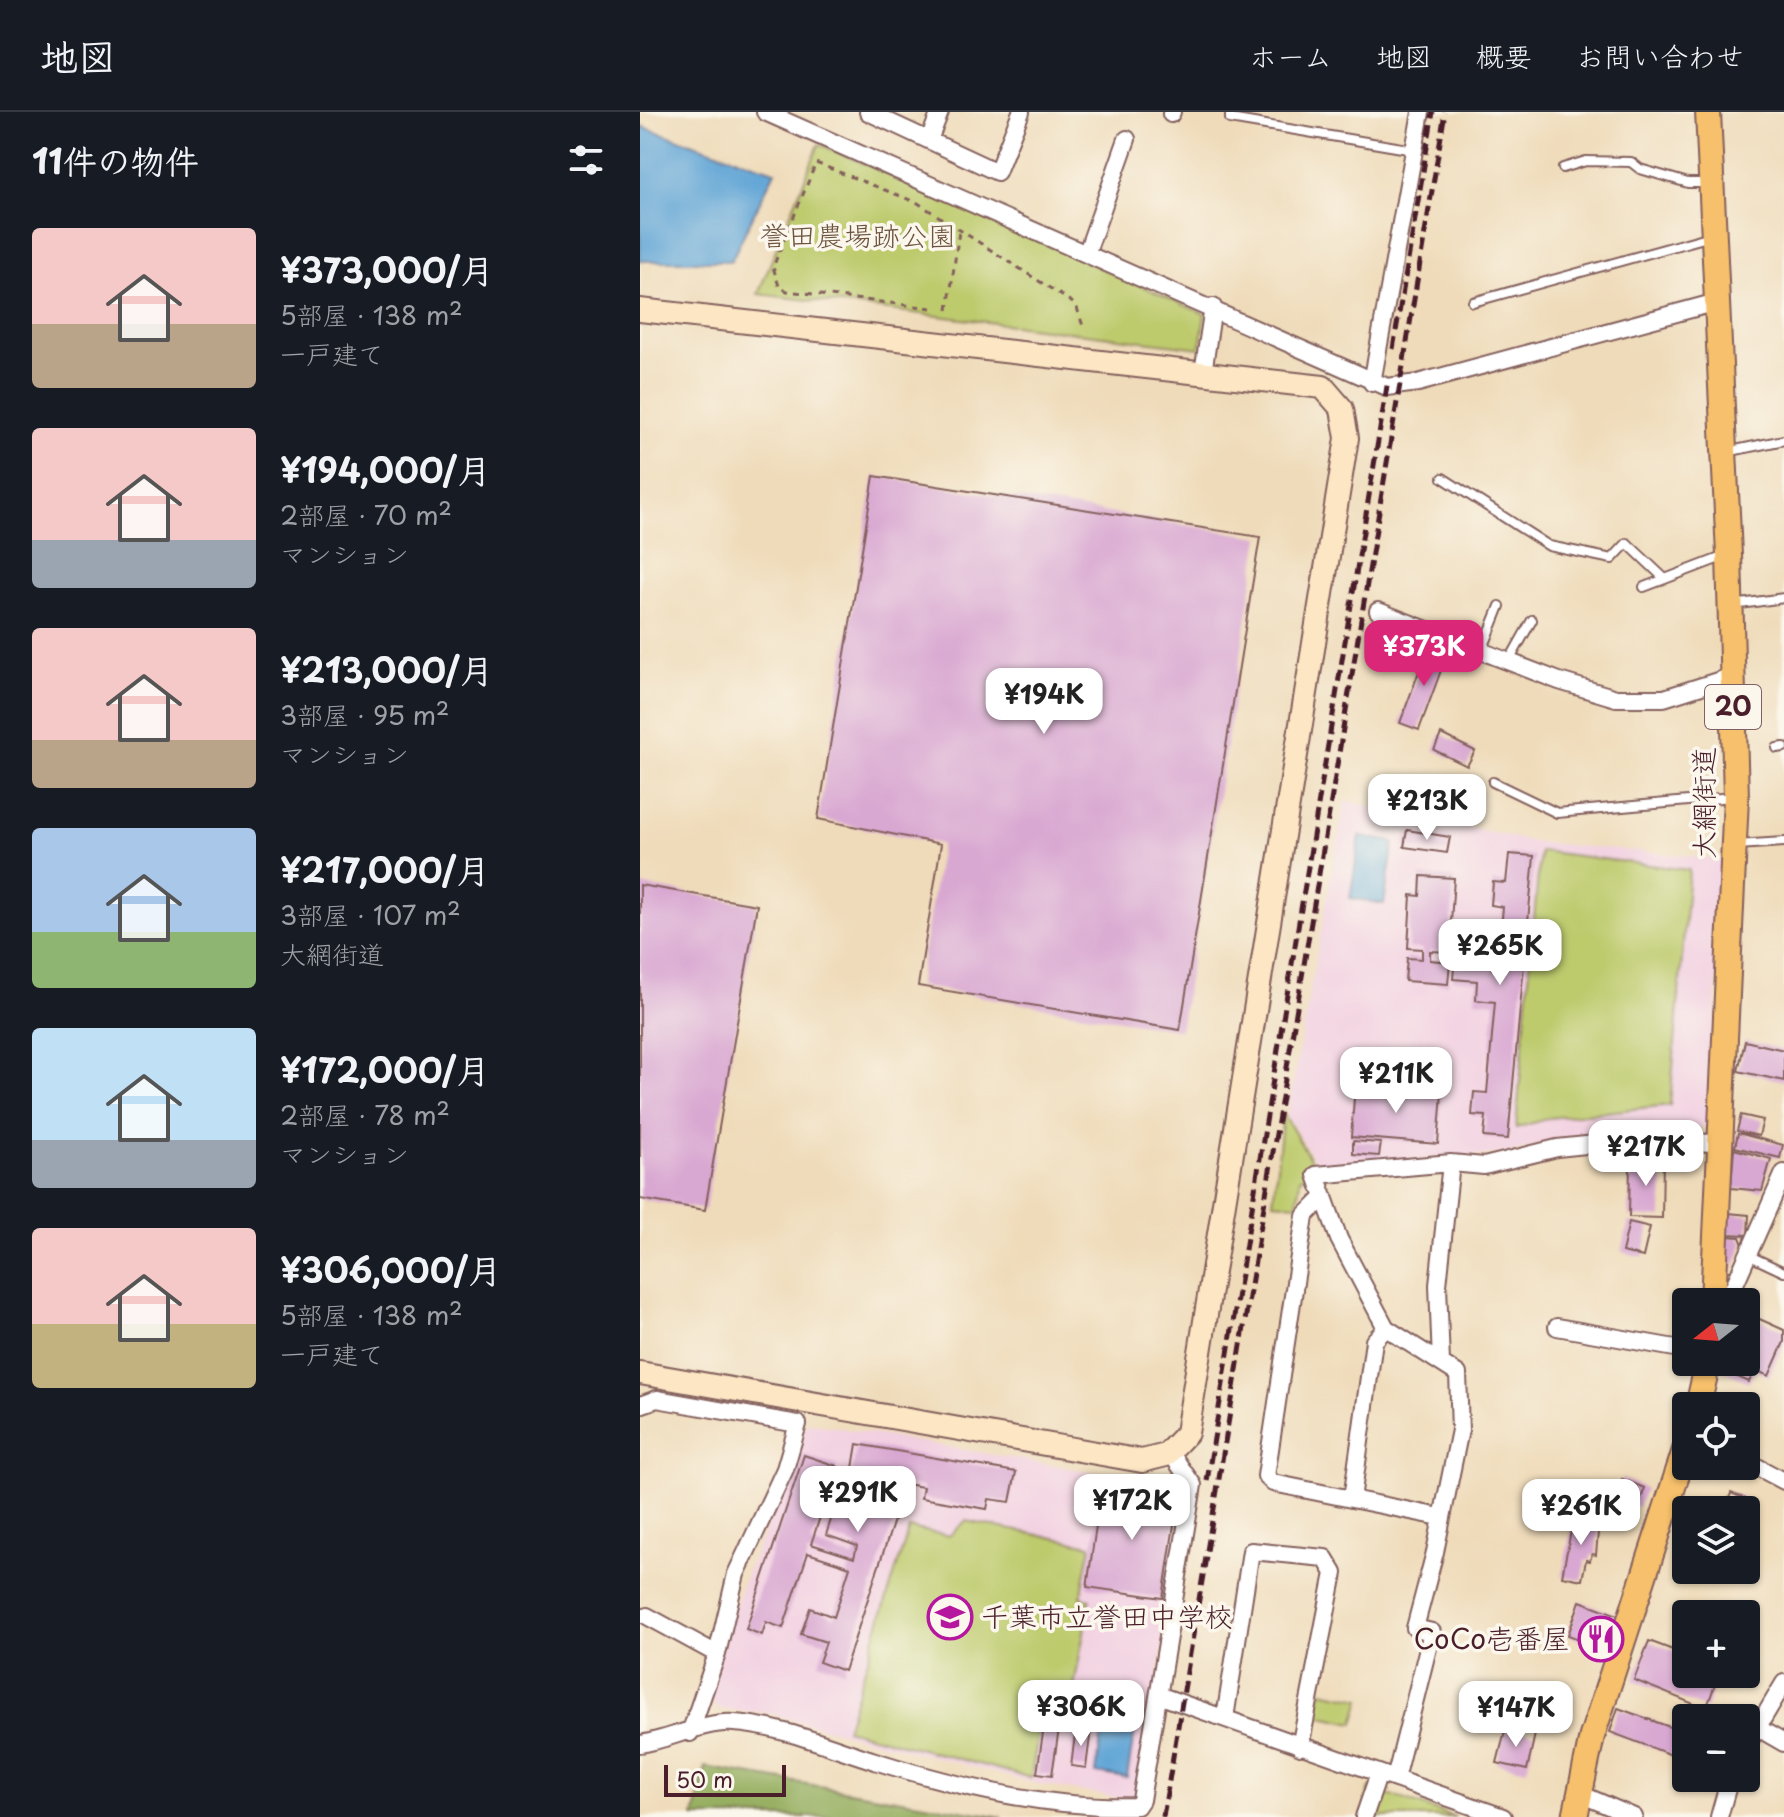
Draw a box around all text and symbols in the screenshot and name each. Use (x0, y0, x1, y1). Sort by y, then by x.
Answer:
text: 地図 (40, 27, 116, 84)
text: ホーム (1249, 34, 1332, 77)
text: 地図 (1376, 34, 1432, 77)
text: 概要 (1476, 34, 1532, 77)
text: お問い合わせ (1576, 34, 1744, 77)
text: 11件の物件 (32, 134, 199, 186)
icon: filters (564, 138, 608, 182)
park label: 誉田農場跡公園 (760, 213, 956, 256)
text: ¥373,000/月 (280, 243, 494, 295)
icon: home (96, 260, 192, 356)
text: 5部屋 · 138 m² (280, 295, 463, 334)
text: 一戸建て (280, 334, 384, 373)
text: ¥194,000/月 (280, 443, 491, 495)
icon: home (96, 460, 192, 556)
text: 2部屋 · 70 m² (280, 495, 452, 534)
text: マンション (280, 534, 409, 573)
pin: ¥373K (1368, 620, 1480, 688)
text: ¥373K (1382, 626, 1466, 665)
text: ¥213,000/月 (280, 643, 494, 695)
icon: home (96, 660, 192, 756)
pin: ¥194K (988, 668, 1100, 736)
text: ¥194K (1004, 674, 1084, 713)
road number: 20 (1705, 685, 1761, 729)
text: 3部屋 · 95 m² (280, 695, 449, 734)
text: マンション (280, 734, 409, 773)
street label: 大網街道 (1681, 747, 1724, 859)
pin: ¥213K (1371, 774, 1483, 842)
text: ¥213K (1386, 780, 1468, 819)
text: ¥217,000/月 (280, 843, 490, 895)
icon: home (96, 860, 192, 956)
text: 3部屋 · 107 m² (280, 895, 461, 934)
pin: ¥265K (1444, 919, 1556, 987)
text: ¥265K (1457, 925, 1543, 964)
text: 大網街道 (280, 934, 384, 973)
text: ¥172,000/月 (280, 1043, 490, 1095)
pin: ¥211K (1340, 1047, 1452, 1115)
text: ¥211K (1358, 1053, 1434, 1092)
icon: home (96, 1060, 192, 1156)
text: 2部屋 · 78 m² (280, 1095, 450, 1134)
pin: ¥217K (1590, 1120, 1702, 1188)
text: ¥217K (1606, 1126, 1686, 1165)
text: マンション (280, 1134, 409, 1173)
text: ¥306,000/月 (280, 1243, 502, 1295)
icon: home (96, 1260, 192, 1356)
north arrow (1672, 1288, 1760, 1376)
map controls (1672, 1288, 1760, 1792)
text: 5部屋 · 138 m² (280, 1295, 463, 1334)
text: 一戸建て (280, 1334, 384, 1373)
button: locate (1672, 1392, 1760, 1480)
pin: ¥291K (802, 1466, 914, 1534)
text: ¥291K (818, 1472, 898, 1511)
pin: ¥172K (1076, 1474, 1188, 1542)
pin: ¥261K (1525, 1479, 1637, 1547)
text: ¥172K (1092, 1480, 1172, 1519)
text: ¥261K (1540, 1485, 1622, 1524)
button: layers (1672, 1496, 1760, 1584)
school or university icon: 千葉市立誉田中学校 (926, 1593, 974, 1641)
place label: 千葉市立誉田中学校 (981, 1594, 1233, 1637)
button: + (1672, 1600, 1760, 1688)
restaurant icon: CoCo壱番屋 (1577, 1615, 1625, 1663)
place label: CoCo壱番屋 (1413, 1616, 1570, 1659)
pin: ¥306K (1025, 1680, 1137, 1748)
pin: ¥147K (1460, 1681, 1572, 1749)
text: ¥306K (1036, 1686, 1126, 1725)
text: ¥147K (1477, 1687, 1555, 1726)
button: − (1672, 1704, 1760, 1792)
scale bar (664, 1761, 786, 1797)
text: 50 m (676, 1762, 733, 1795)

